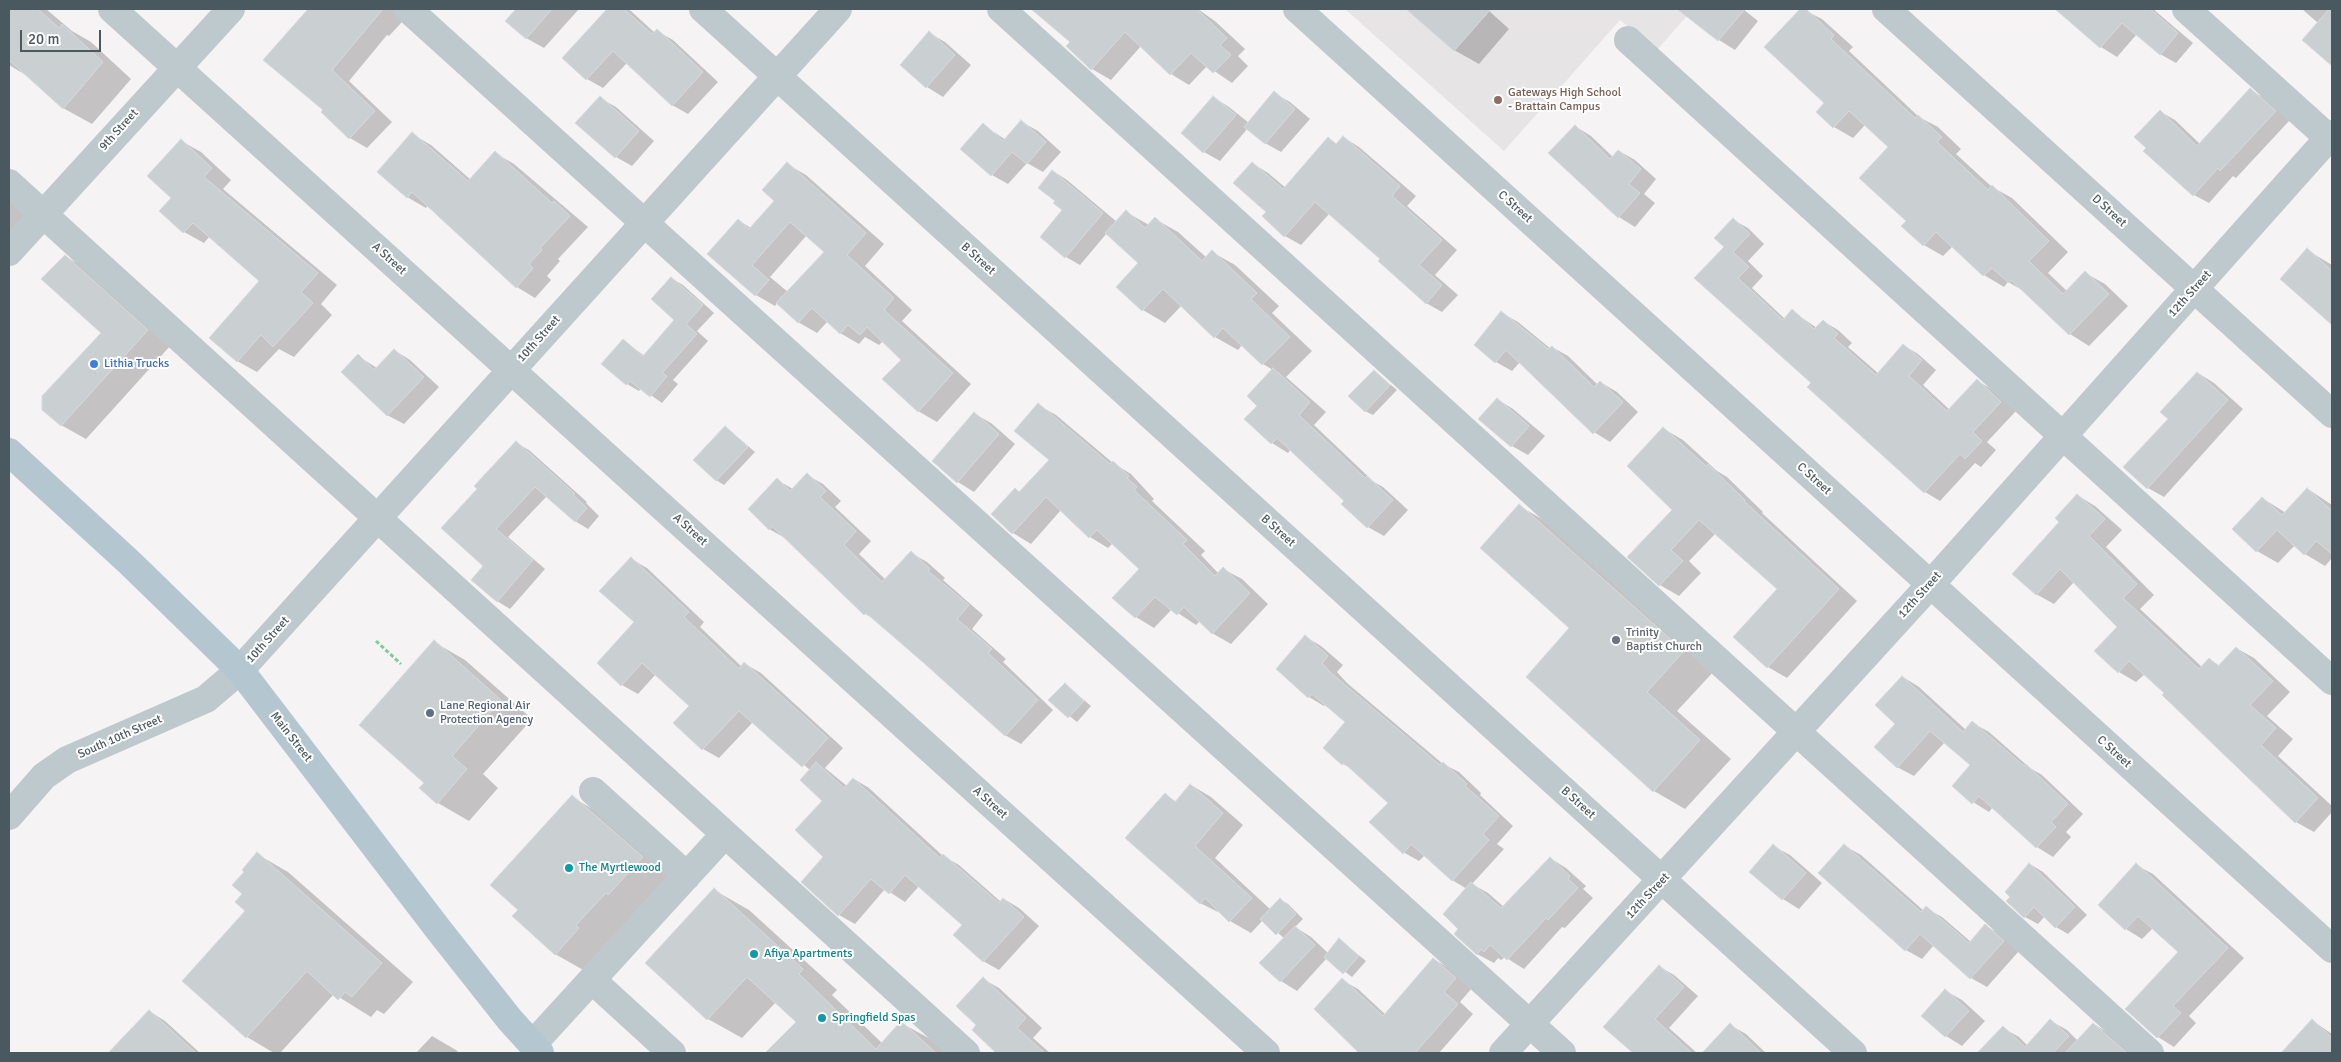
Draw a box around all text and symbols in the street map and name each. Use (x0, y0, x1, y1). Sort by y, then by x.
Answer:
scale bar (22, 20, 104, 52)
text: 20 m (28, 30, 59, 48)
place label: Gateways High School - Brattain Campus (1508, 86, 1621, 114)
marker: Gateways High School - Brattain Campus (1492, 94, 1504, 106)
street label: 9th Street (97, 106, 141, 154)
street label: C Street (1495, 188, 1535, 226)
street label: D Street (2089, 192, 2129, 230)
street label: A Street (369, 240, 409, 278)
street label: B Street (958, 240, 998, 278)
street label: 12th Street (2165, 268, 2215, 320)
street label: 10th Street (514, 313, 564, 365)
place label: Lithia Trucks (104, 357, 169, 371)
marker: Lithia Trucks (88, 358, 100, 370)
street label: C Street (1794, 460, 1834, 498)
street label: A Street (670, 511, 710, 549)
street label: B Street (1258, 512, 1298, 550)
street label: 12th Street (1895, 569, 1945, 621)
street label: 10th Street (243, 614, 293, 666)
place label: Trinity Baptist Church (1626, 626, 1702, 654)
marker: Trinity Baptist Church (1610, 634, 1622, 646)
place label: Lane Regional Air Protection Agency (440, 699, 533, 727)
marker: Lane Regional Air Protection Agency (424, 707, 436, 719)
street label: Main Street (267, 709, 315, 765)
street label: South 10th Street (76, 712, 164, 762)
street label: C Street (2094, 733, 2134, 771)
street label: A Street (970, 784, 1010, 822)
street label: B Street (1558, 784, 1598, 822)
place label: The Myrtlewood (579, 861, 661, 875)
marker: The Myrtlewood (563, 862, 575, 874)
street label: 12th Street (1623, 870, 1673, 922)
place label: Afiya Apartments (764, 947, 852, 961)
marker: Afiya Apartments (748, 948, 760, 960)
place label: Springfield Spas (832, 1011, 916, 1025)
marker: Springfield Spas (816, 1012, 828, 1024)

